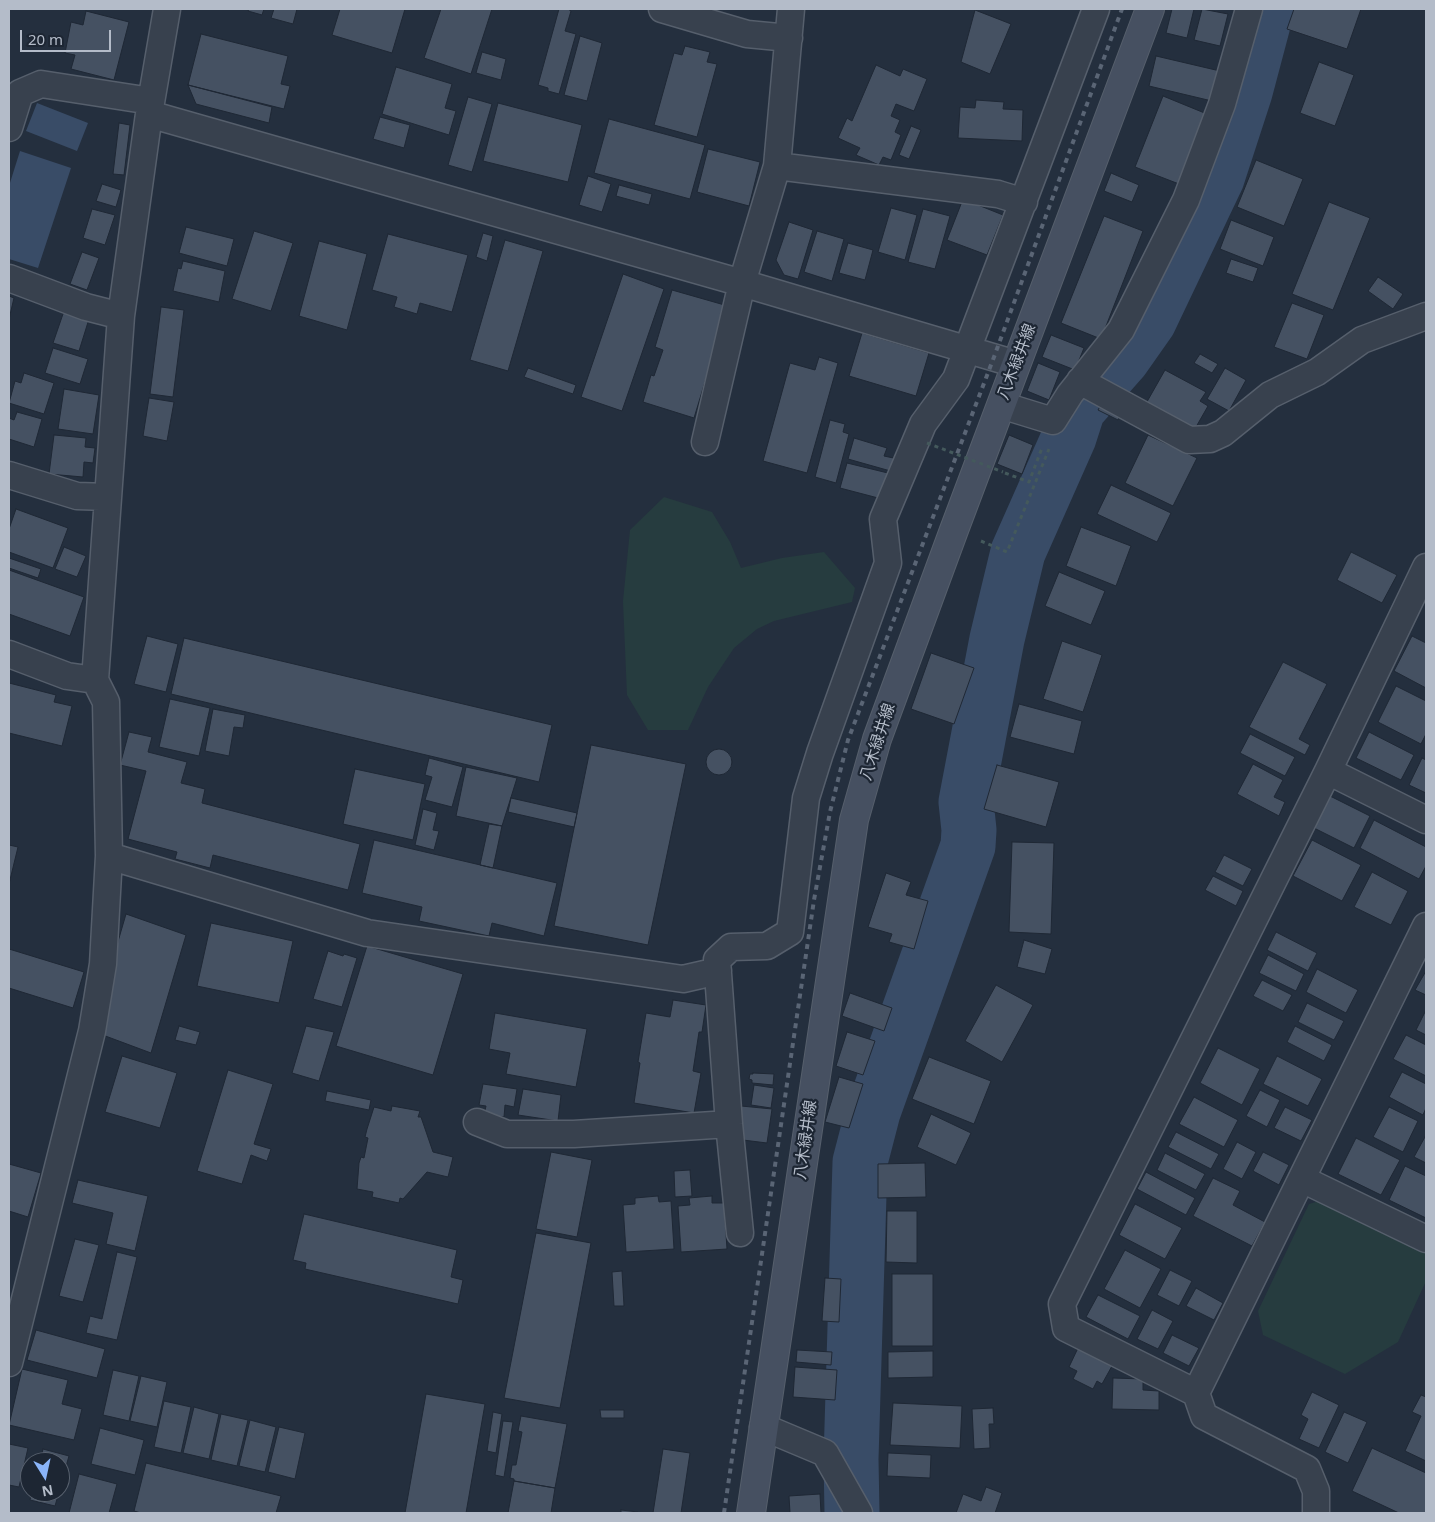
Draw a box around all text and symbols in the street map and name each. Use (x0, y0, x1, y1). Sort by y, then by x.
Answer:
scale bar (22, 20, 114, 52)
text: 20 m (28, 29, 63, 49)
street label: 八木緑井線 (994, 321, 1040, 403)
street label: 八木緑井線 (857, 701, 899, 783)
street label: 八木緑井線 (791, 1099, 821, 1181)
north arrow (20, 1452, 70, 1502)
text: N (40, 1481, 55, 1502)

